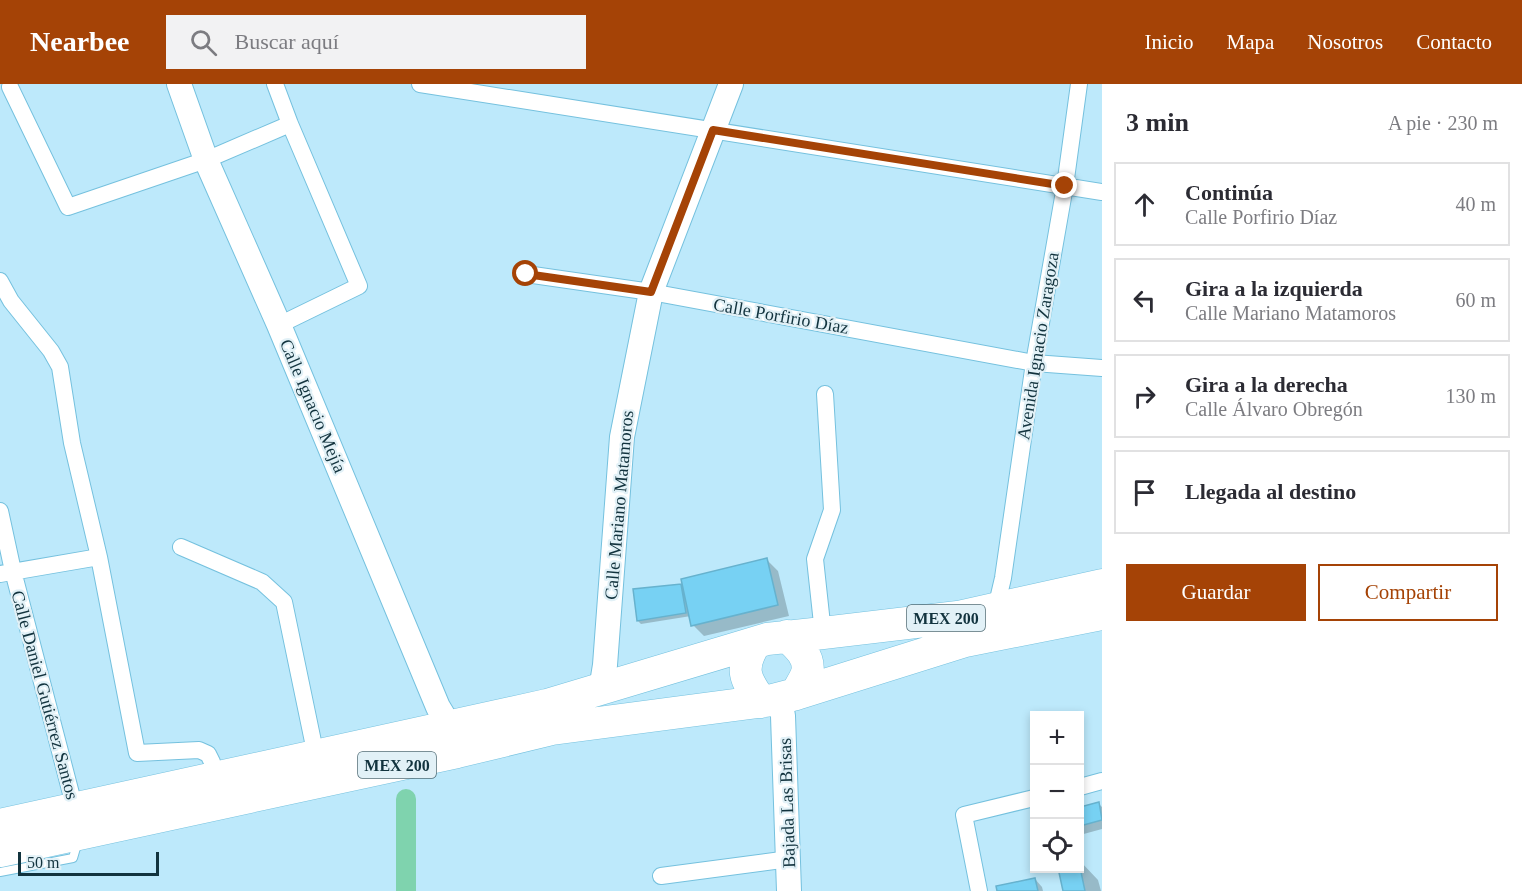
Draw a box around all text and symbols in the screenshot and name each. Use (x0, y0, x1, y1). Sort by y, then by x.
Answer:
search box (166, 15, 586, 69)
text: Nearbee (30, 26, 130, 57)
icon: search (187, 26, 220, 59)
text: Buscar aquí (235, 29, 339, 54)
text: Inicio (1145, 30, 1194, 54)
text: Mapa (1227, 30, 1274, 54)
text: Nosotros (1307, 30, 1383, 54)
text: Contacto (1416, 30, 1492, 54)
text: 3 min (1126, 108, 1189, 137)
text: A pie · 230 m (1388, 112, 1498, 134)
route end (1051, 172, 1077, 198)
text: Continúa (1185, 180, 1273, 205)
icon: ahead (1128, 188, 1161, 221)
text: 40 m (1455, 193, 1496, 215)
text: Calle Porfirio Díaz (1185, 206, 1337, 228)
street label: Avenida Ignacio Zaragoza (1013, 251, 1063, 441)
route start (512, 260, 538, 286)
text: Gira a la izquierda (1185, 276, 1363, 301)
icon: left (1128, 284, 1161, 317)
text: 60 m (1455, 289, 1496, 311)
street label: Calle Porfirio Díaz (712, 294, 850, 338)
text: Calle Mariano Matamoros (1185, 302, 1396, 324)
street label: Calle Ignacio Mejía (276, 336, 350, 476)
text: Gira a la derecha (1185, 372, 1348, 397)
icon: right (1128, 380, 1161, 413)
text: 130 m (1445, 385, 1496, 407)
text: Calle Álvaro Obregón (1185, 398, 1363, 420)
street label: Calle Mariano Matamoros (601, 410, 637, 600)
icon: arrive (1128, 476, 1161, 509)
text: Llegada al destino (1185, 479, 1356, 504)
button: Guardar (1126, 564, 1306, 621)
button: Compartir (1318, 564, 1498, 621)
street label: Calle Daniel Gutiérrez Santos (7, 588, 83, 802)
road number: MEX 200 (907, 605, 985, 631)
map controls (1030, 711, 1084, 873)
button: + (1030, 711, 1084, 765)
street label: Bajada Las Brisas (775, 738, 799, 868)
road number: MEX 200 (358, 752, 436, 778)
button: − (1030, 765, 1084, 819)
button: locate (1030, 819, 1084, 873)
scale bar (18, 849, 159, 876)
text: 50 m (27, 854, 59, 871)

